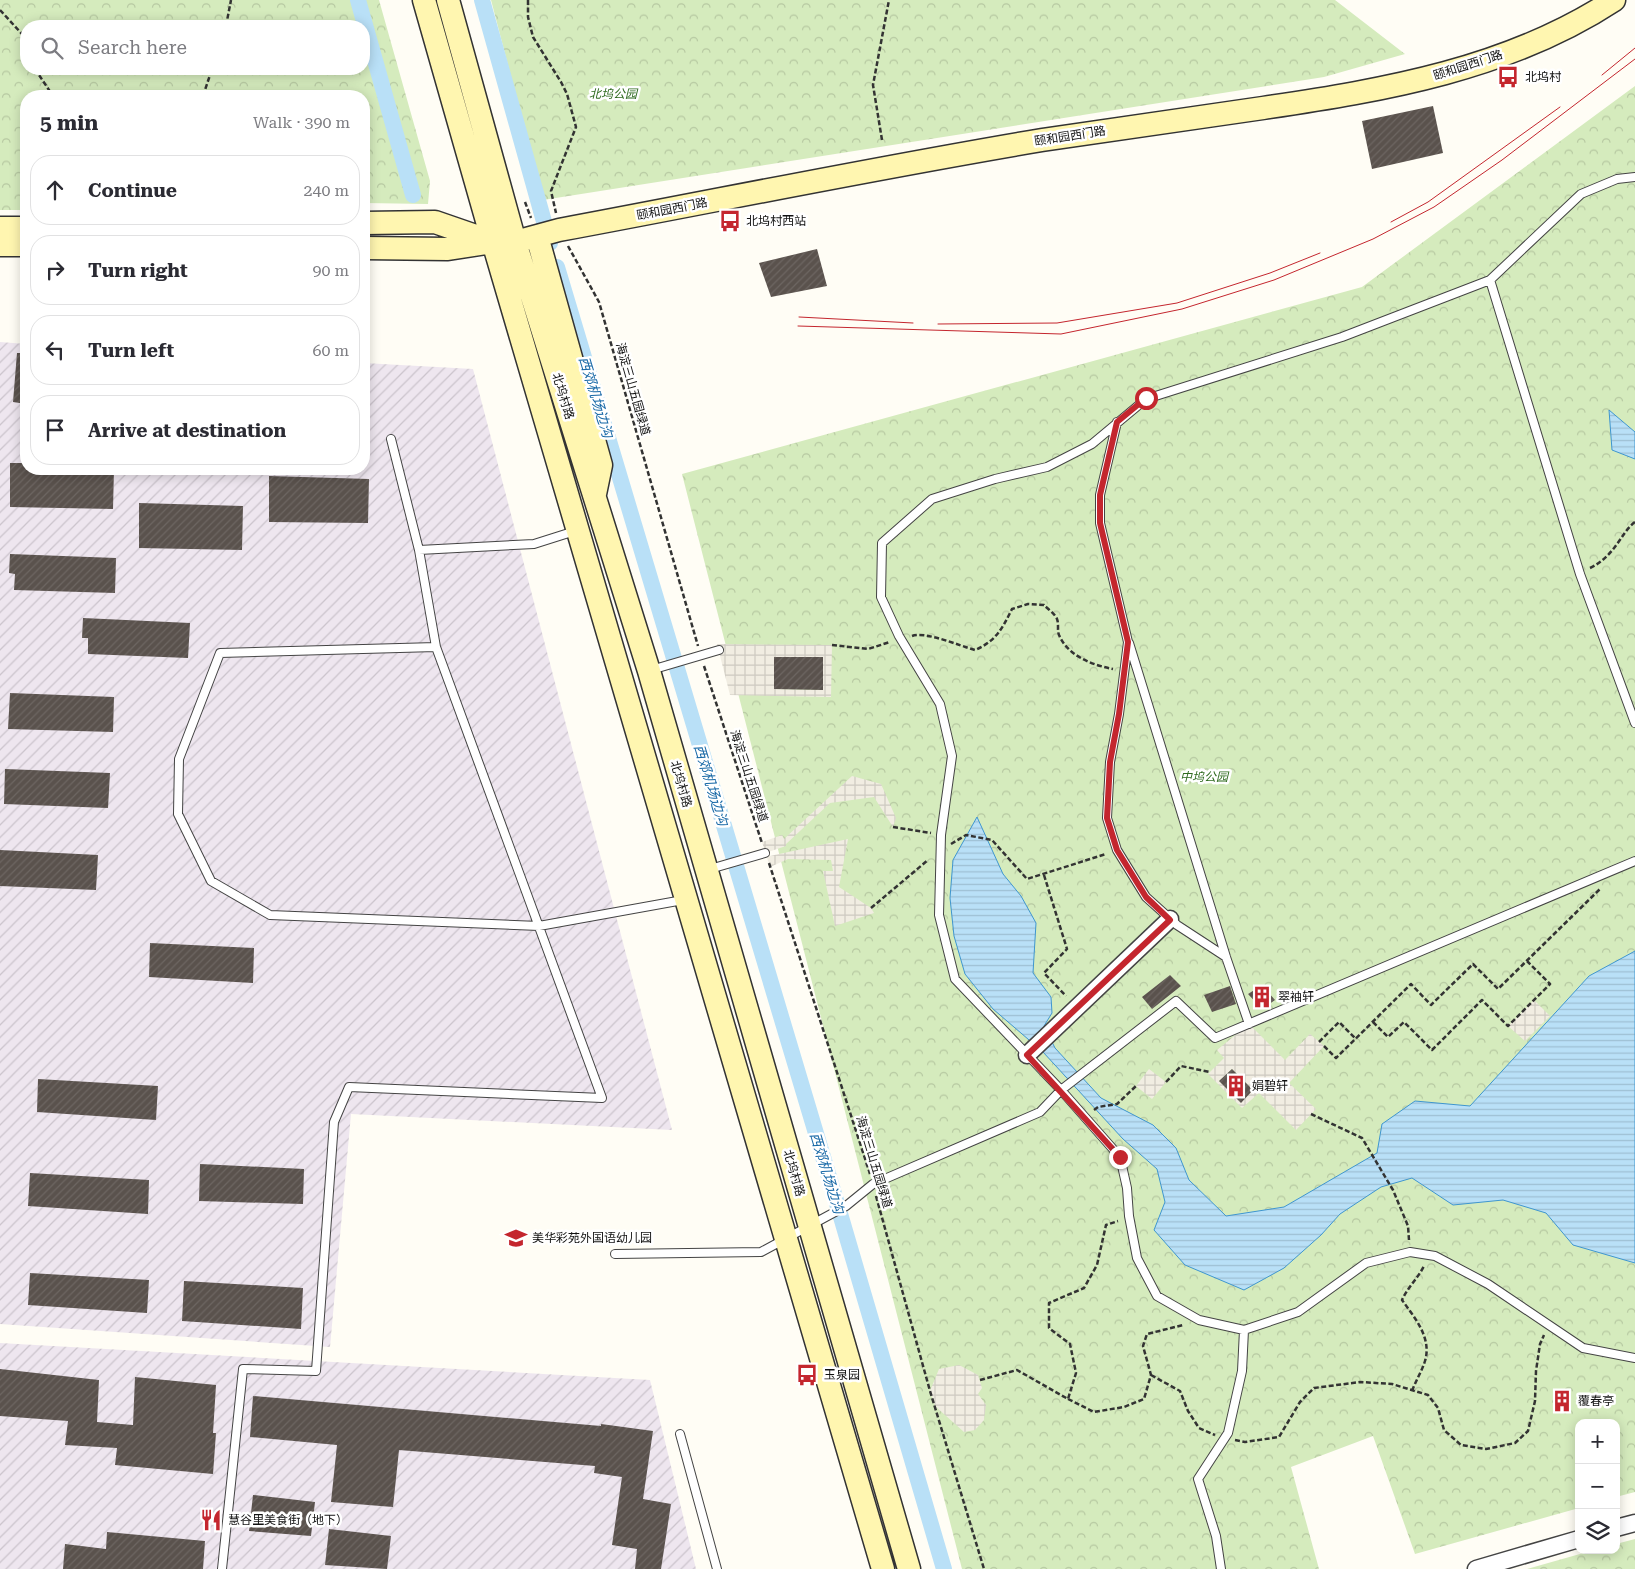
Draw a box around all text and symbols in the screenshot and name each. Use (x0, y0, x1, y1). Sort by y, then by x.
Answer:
search box (20, 20, 370, 75)
icon: search (38, 34, 66, 62)
text: Search here (78, 36, 187, 59)
street label: 颐和园西门路 (1432, 47, 1504, 83)
bus stop icon: 北坞村 (1495, 64, 1521, 90)
place label: 北坞村 (1525, 70, 1562, 84)
park label: 北坞公园 (589, 87, 639, 101)
text: 5 min (40, 111, 98, 135)
text: Walk · 390 m (253, 113, 350, 132)
street label: 颐和园西门路 (1033, 123, 1107, 149)
icon: ahead (41, 176, 69, 204)
text: Continue (88, 179, 177, 202)
text: 240 m (303, 181, 349, 200)
street label: 颐和园西门路 (635, 195, 709, 223)
bus stop icon: 北坞村西站 (717, 208, 743, 234)
place label: 北坞村西站 (746, 214, 806, 228)
icon: right (41, 256, 69, 284)
text: Turn right (88, 259, 188, 282)
text: 90 m (312, 261, 349, 280)
icon: left (41, 336, 69, 364)
text: Turn left (88, 339, 174, 362)
text: 60 m (312, 341, 349, 360)
street label: 海淀三山五园绿道 (613, 341, 653, 437)
water label: 西郊机场边沟 (576, 354, 617, 441)
street label: 北坞村路 (549, 371, 577, 421)
route start (1135, 387, 1158, 410)
icon: arrive (41, 416, 69, 444)
text: Arrive at destination (88, 419, 286, 442)
street label: 海淀三山五园绿道 (728, 728, 770, 824)
water label: 西郊机场边沟 (691, 742, 732, 829)
street label: 北坞村路 (668, 759, 694, 809)
park label: 中坞公园 (1180, 770, 1230, 784)
building icon: 翠袖轩 (1249, 984, 1275, 1010)
place label: 翠袖轩 (1278, 990, 1314, 1004)
building icon: 娟碧轩 (1223, 1073, 1249, 1099)
place label: 娟碧轩 (1252, 1079, 1288, 1093)
street label: 海淀三山五园绿道 (853, 1114, 895, 1210)
water label: 西郊机场边沟 (807, 1130, 848, 1217)
route end (1109, 1146, 1132, 1169)
street label: 北坞村路 (781, 1148, 807, 1198)
school or university icon: 美华彩苑外国语幼儿园 (503, 1225, 529, 1251)
place label: 美华彩苑外国语幼儿园 (532, 1231, 652, 1245)
bus stop icon: 玉泉园 (794, 1362, 820, 1388)
place label: 玉泉园 (824, 1368, 860, 1382)
building icon: 覆春亭 (1549, 1388, 1575, 1414)
place label: 覆春亭 (1578, 1394, 1614, 1408)
map controls (1575, 1419, 1620, 1554)
button: + (1575, 1419, 1620, 1464)
button: − (1575, 1464, 1620, 1509)
restaurant icon: 慧谷里美食街（地下） (198, 1507, 224, 1533)
button: layers (1575, 1509, 1620, 1554)
place label: 慧谷里美食街（地下） (228, 1513, 348, 1527)

